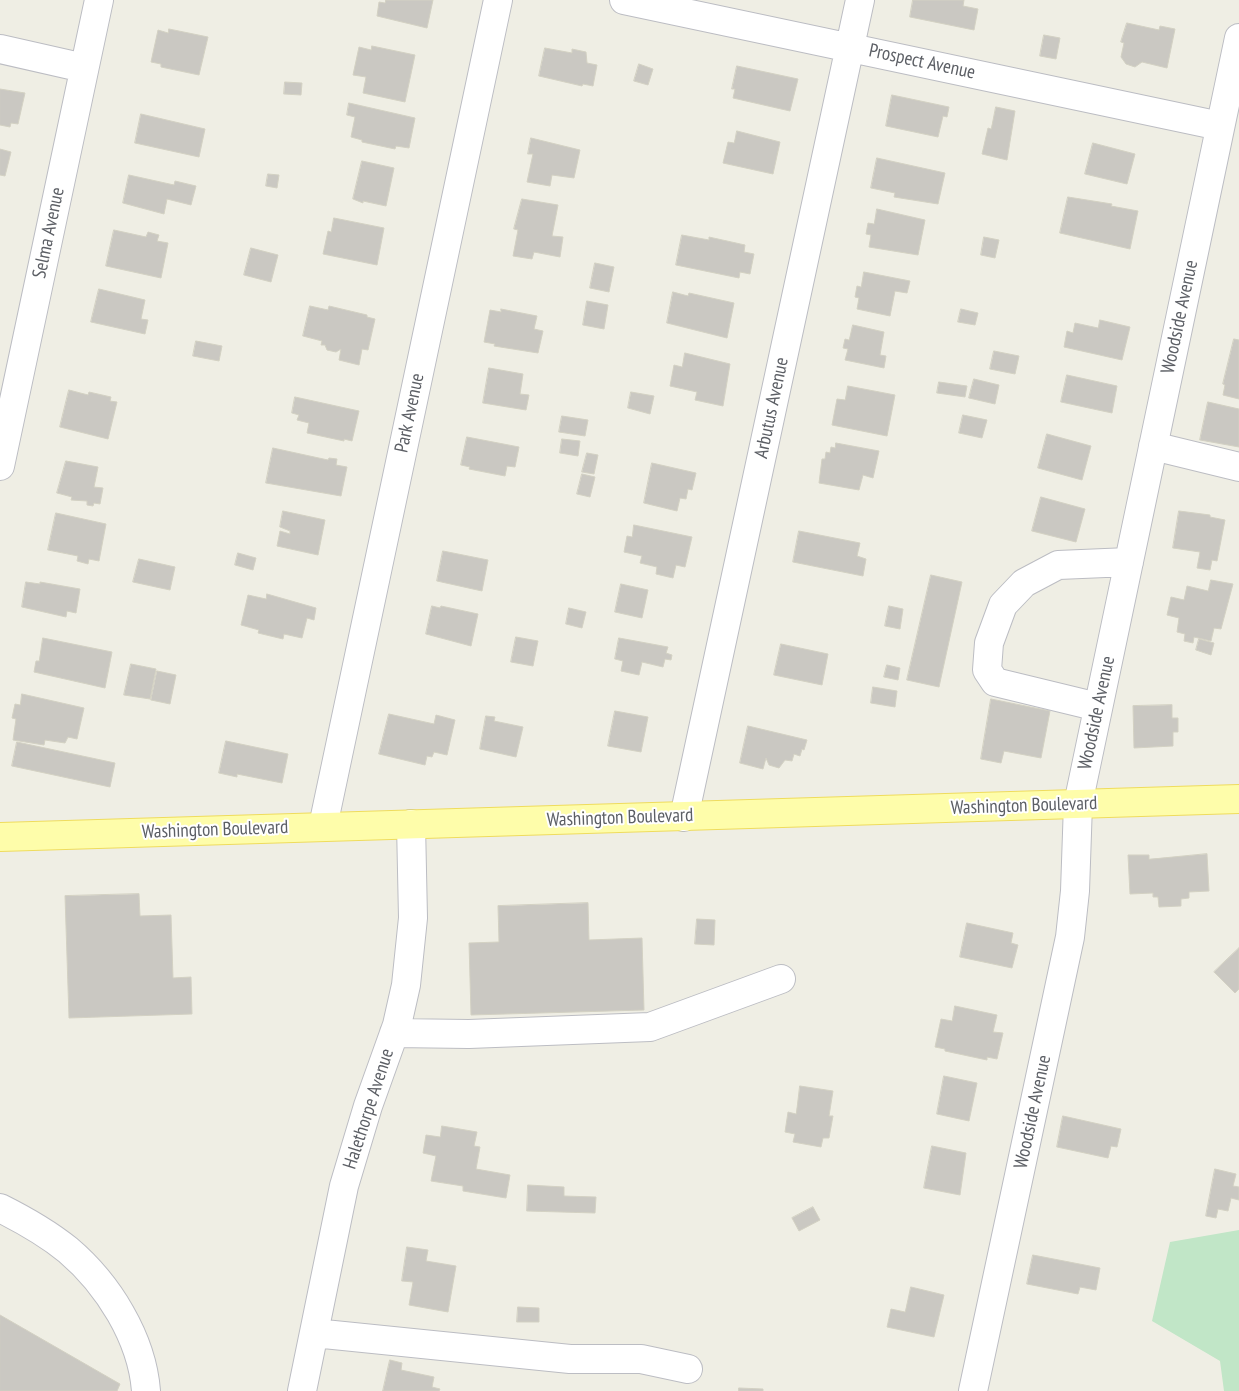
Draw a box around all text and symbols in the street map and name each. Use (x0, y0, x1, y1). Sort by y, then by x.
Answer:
street label: Prospect Avenue (867, 40, 977, 84)
street label: Selma Avenue (28, 185, 70, 281)
street label: Woodside Avenue (1157, 258, 1203, 376)
street label: Arbutus Avenue (750, 355, 794, 461)
street label: Park Avenue (391, 371, 429, 455)
street label: Woodside Avenue (1074, 654, 1120, 772)
street label: Washington Boulevard (950, 792, 1098, 820)
street label: Washington Boulevard (546, 804, 694, 832)
street label: Washington Boulevard (141, 816, 289, 844)
street label: Halethorpe Avenue (339, 1046, 399, 1172)
street label: Woodside Avenue (1010, 1053, 1056, 1171)

